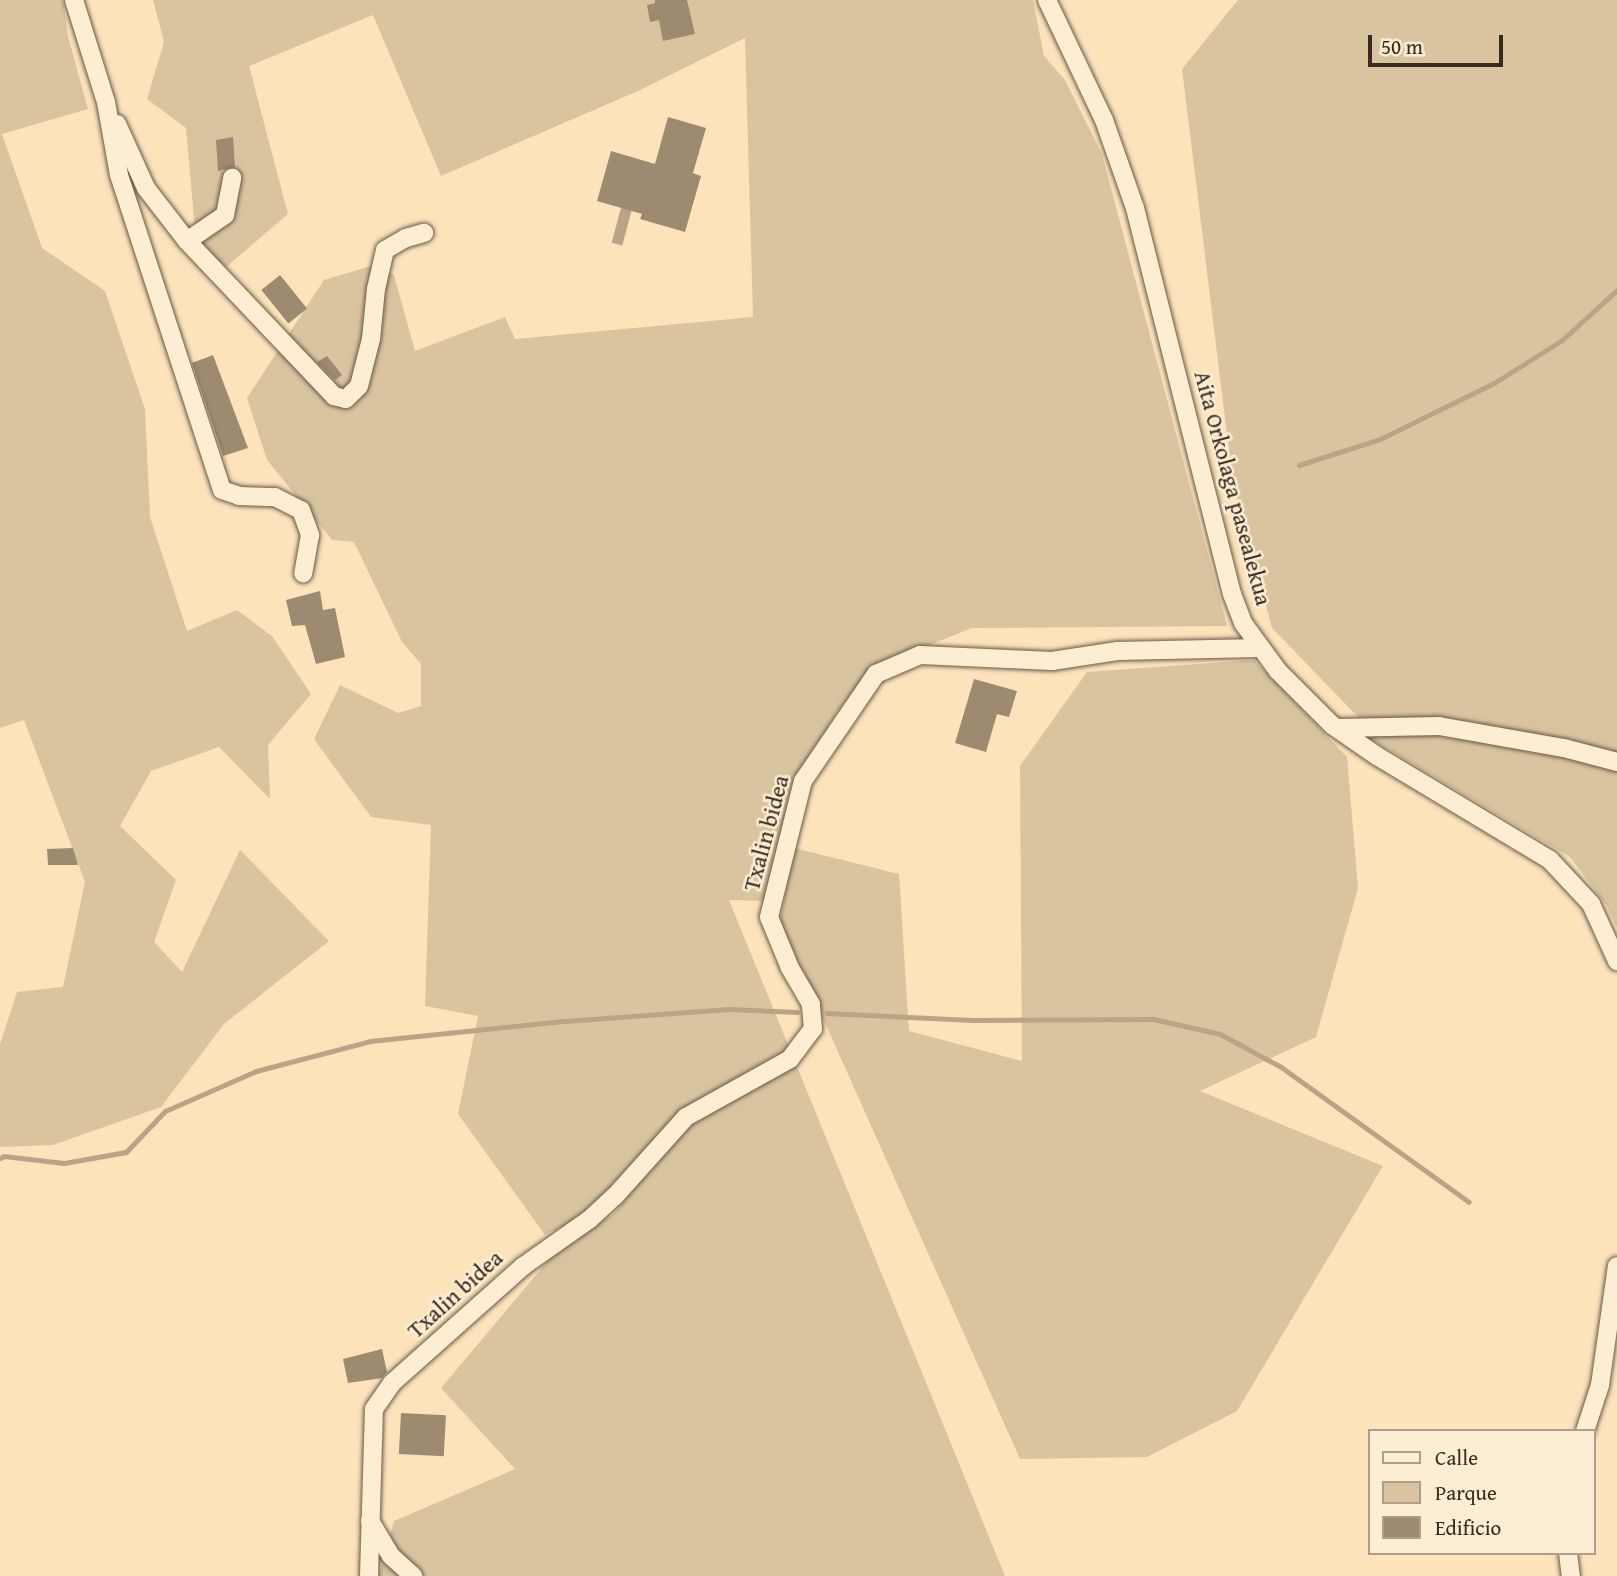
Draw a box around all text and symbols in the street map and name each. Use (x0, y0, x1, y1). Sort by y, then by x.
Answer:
scale bar (1372, 21, 1507, 65)
text: 50 m (1381, 31, 1423, 62)
street label: Aita Orkolaga pasealekua (1188, 368, 1278, 608)
street label: Txalin bidea (737, 772, 795, 894)
street label: Txalin bidea (402, 1244, 508, 1344)
legend (1368, 1429, 1596, 1555)
text: Calle (1435, 1442, 1478, 1473)
text: Parque (1435, 1477, 1497, 1508)
text: Edificio (1435, 1512, 1501, 1543)

